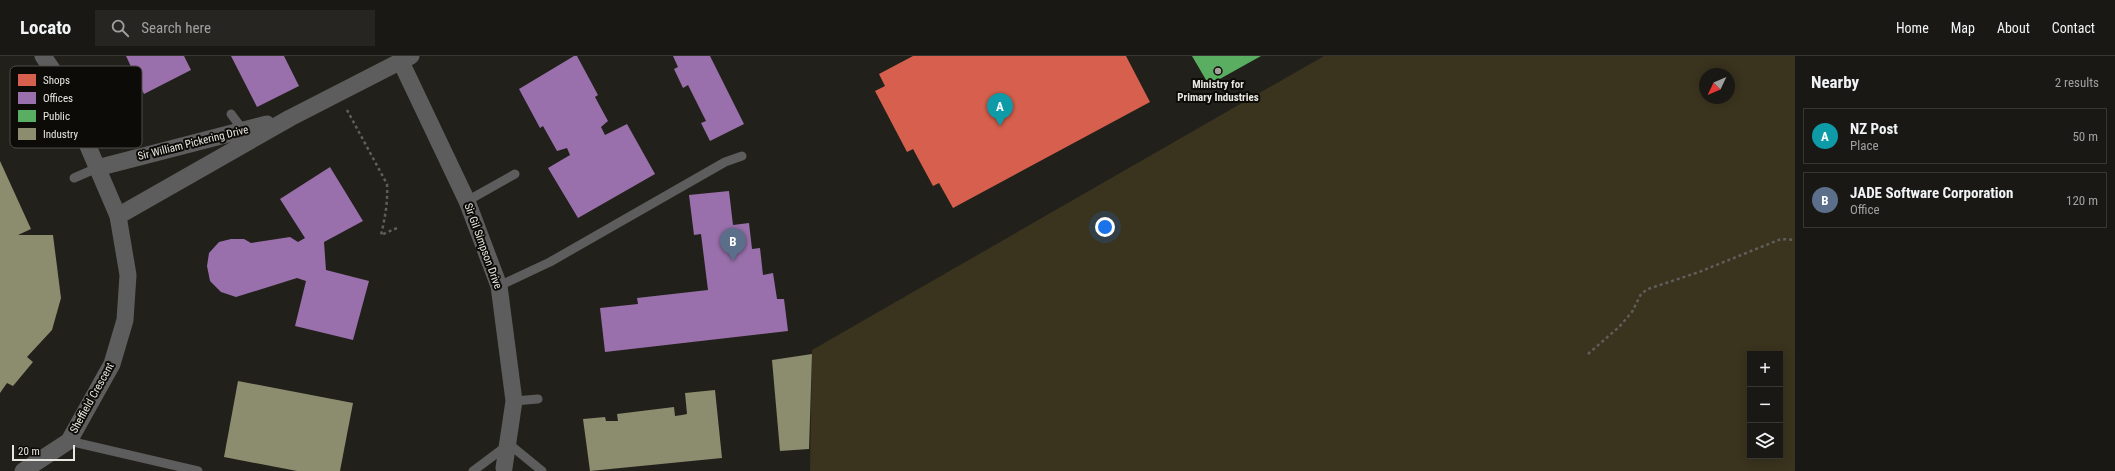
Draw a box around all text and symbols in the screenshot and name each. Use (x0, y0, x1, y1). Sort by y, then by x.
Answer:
search box (95, 10, 375, 46)
text: Locato (20, 16, 71, 39)
icon: search (109, 17, 131, 39)
text: Search here (141, 19, 211, 37)
text: Home (1896, 20, 1929, 36)
text: Map (1951, 20, 1975, 36)
text: About (1997, 20, 2030, 36)
text: Contact (2052, 20, 2095, 36)
legend (10, 66, 142, 148)
marker: Ministry for Primary Industries (1213, 66, 1223, 76)
north arrow (1699, 68, 1735, 104)
text: Nearby (1811, 72, 1859, 92)
text: Shops (43, 74, 70, 87)
text: 2 results (2055, 75, 2099, 90)
place label: Ministry for Primary Industries (1177, 78, 1259, 104)
text: Offices (43, 92, 73, 105)
pin: A (987, 93, 1013, 126)
text: Public (43, 110, 70, 123)
text: NZ Post (1850, 120, 1898, 138)
street label: Sir William Pickering Drive (136, 123, 250, 163)
text: Industry (43, 128, 79, 141)
text: A (1821, 129, 1829, 144)
text: 50 m (2072, 129, 2098, 144)
text: Place (1850, 138, 1879, 153)
text: JADE Software Corporation (1850, 184, 2013, 202)
text: B (1821, 193, 1829, 208)
text: 120 m (2066, 193, 2098, 208)
street label: Sir Gil Simpson Drive (461, 201, 505, 291)
text: Office (1850, 202, 1880, 217)
your location (1095, 217, 1115, 237)
pin: B (720, 228, 746, 261)
map controls (1747, 351, 1783, 459)
button: + (1747, 351, 1783, 387)
street label: Sheffield Crescent (67, 361, 117, 435)
button: − (1747, 387, 1783, 423)
button: layers (1747, 423, 1783, 459)
scale bar (12, 443, 75, 462)
text: 20 m (18, 445, 40, 458)

